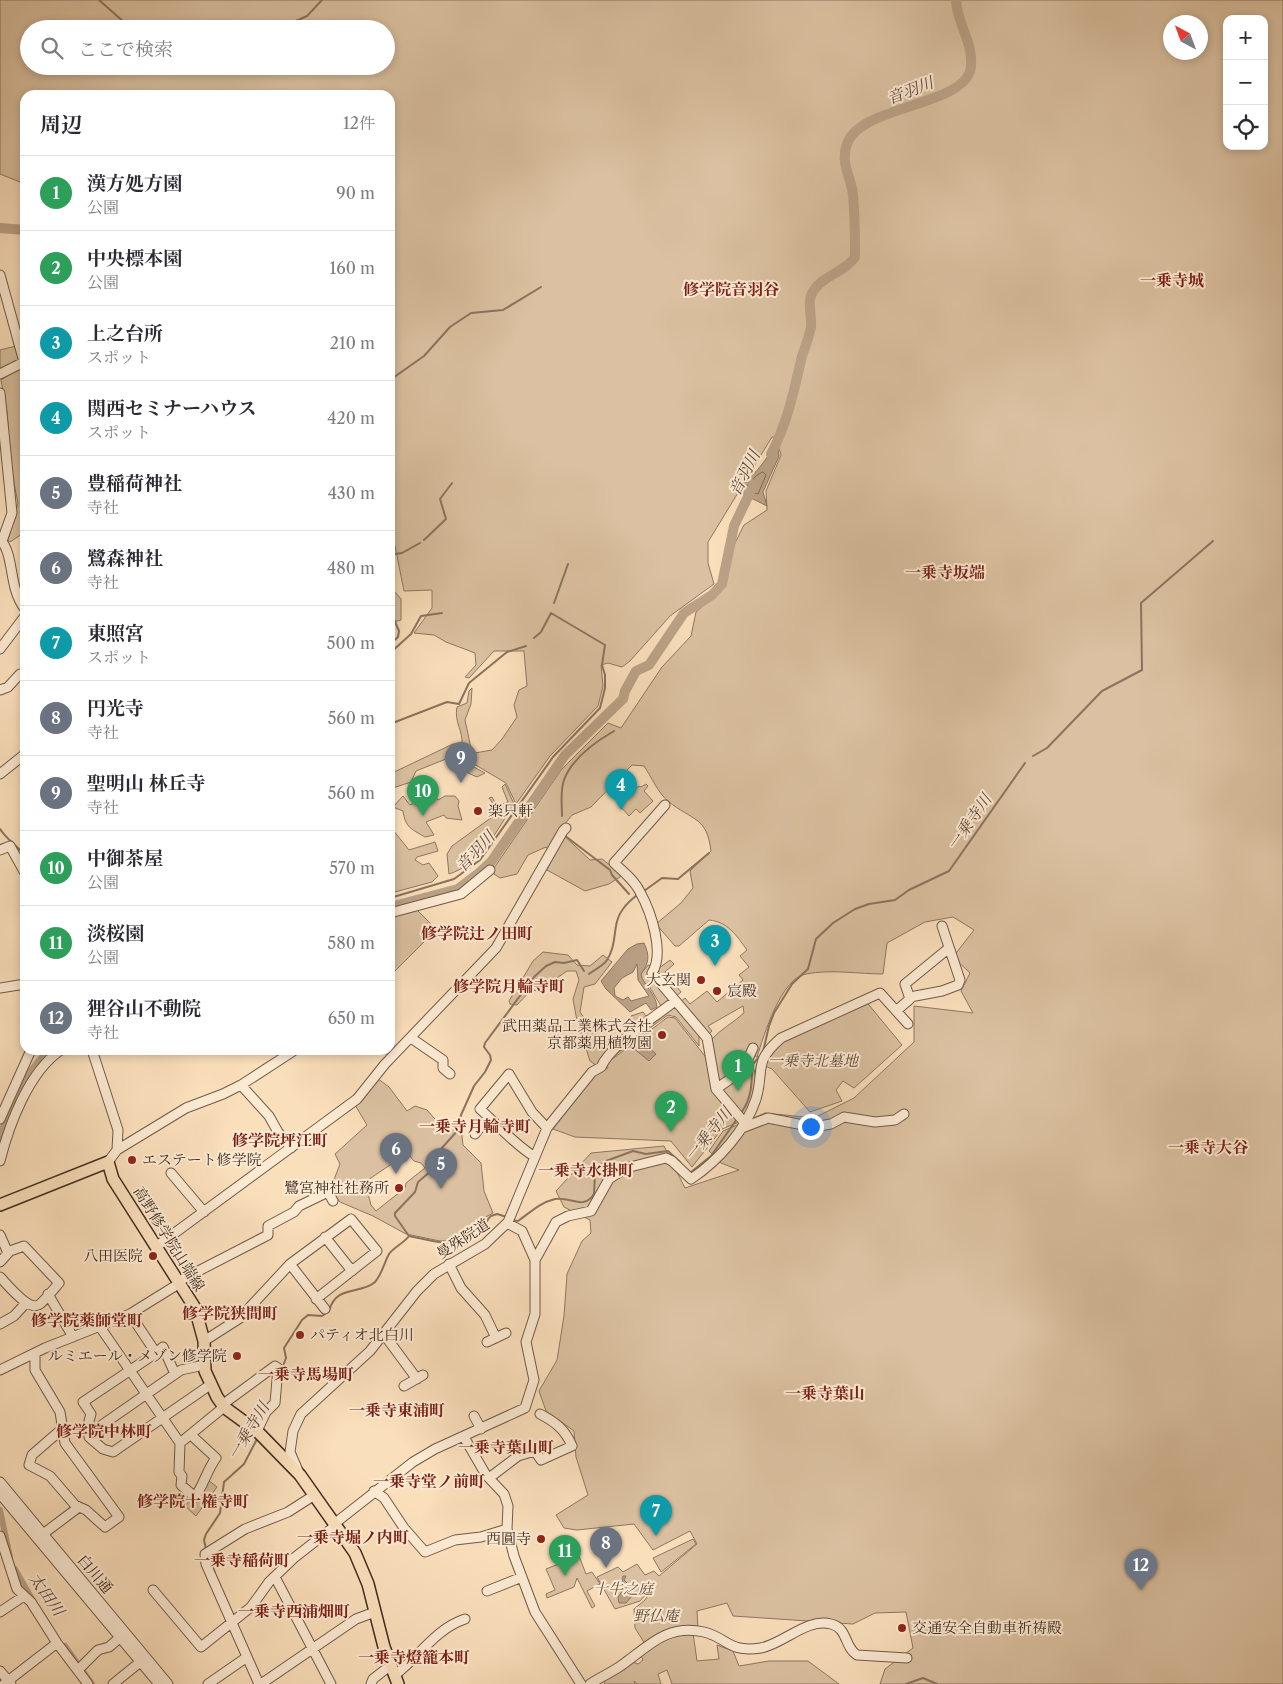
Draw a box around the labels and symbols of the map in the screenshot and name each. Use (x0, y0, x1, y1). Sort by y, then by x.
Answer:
north arrow (1163, 15, 1208, 60)
water label: 音羽川 (884, 71, 938, 108)
district label: 一乗寺城 (1140, 270, 1204, 290)
district label: 修学院音羽谷 (683, 279, 779, 299)
water label: 音羽川 (724, 445, 765, 499)
district label: 一乗寺坂端 (905, 562, 985, 582)
pin: 9 (445, 742, 477, 783)
pin: 4 (605, 769, 637, 810)
pin: 10 (407, 775, 439, 816)
water label: 一乗寺川 (942, 788, 997, 854)
place label: 楽只軒 (488, 801, 533, 820)
marker: 楽只軒 (472, 805, 484, 817)
water label: 音羽川 (451, 825, 500, 875)
district label: 修学院辻ノ田町 (421, 923, 533, 943)
pin: 3 (699, 925, 731, 966)
place label: 大玄関 (646, 970, 691, 989)
marker: 大玄関 (695, 974, 707, 986)
district label: 修学院月輪寺町 (453, 976, 565, 996)
place label: 宸殿 (727, 981, 757, 1000)
marker: 宸殿 (711, 985, 723, 997)
place label: 武田薬品工業株式会社 京都薬用植物園 (502, 1016, 652, 1052)
marker: 武田薬品工業株式会社 京都薬用植物園 (656, 1029, 668, 1041)
pin: 1 (722, 1050, 754, 1091)
park label: 一乗寺北墓地 (768, 1051, 860, 1070)
pin: 2 (655, 1091, 687, 1132)
water label: 一乗寺川 (680, 1101, 737, 1165)
your location (798, 1114, 824, 1140)
district label: 一乗寺月輪寺町 (419, 1116, 531, 1136)
district label: 修学院坪江町 (232, 1130, 328, 1150)
pin: 6 (380, 1133, 412, 1174)
district label: 一乗寺大谷 (1168, 1137, 1248, 1157)
pin: 5 (425, 1148, 457, 1189)
place label: エステート修学院 (142, 1150, 262, 1169)
marker: エステート修学院 (126, 1154, 138, 1166)
district label: 一乗寺水掛町 (538, 1160, 634, 1180)
place label: 鷺宮神社社務所 (284, 1178, 389, 1197)
marker: 鷺宮神社社務所 (393, 1182, 405, 1194)
street label: 高野修学院山端線 (130, 1183, 209, 1295)
street label: 曼殊院道 (432, 1214, 493, 1263)
place label: 八田医院 (83, 1246, 143, 1265)
marker: 八田医院 (147, 1250, 159, 1262)
district label: 修学院狭間町 (182, 1303, 278, 1323)
district label: 修学院薬師堂町 (31, 1310, 143, 1330)
place label: パティオ北白川 (310, 1325, 414, 1344)
marker: パティオ北白川 (294, 1329, 306, 1341)
place label: ルミエール・メゾン修学院 (48, 1346, 227, 1365)
marker: ルミエール・メゾン修学院 (231, 1350, 243, 1362)
district label: 一乗寺馬場町 (258, 1364, 354, 1384)
district label: 一乗寺葉山 (785, 1383, 865, 1403)
water label: 一乗寺川 (223, 1397, 274, 1464)
district label: 一乗寺東浦町 (349, 1400, 445, 1420)
district label: 修学院中林町 (56, 1421, 152, 1441)
district label: 一乗寺葉山町 (458, 1437, 554, 1457)
district label: 一乗寺堂ノ前町 (373, 1471, 485, 1491)
district label: 修学院十権寺町 (137, 1491, 249, 1511)
pin: 7 (640, 1495, 672, 1536)
district label: 一乗寺堀ノ内町 (297, 1527, 409, 1547)
pin: 8 (590, 1527, 622, 1568)
place label: 西圓寺 (486, 1529, 531, 1548)
marker: 西圓寺 (535, 1533, 547, 1545)
pin: 11 (549, 1535, 581, 1576)
pin: 12 (1125, 1549, 1157, 1590)
street label: 白川通 (74, 1550, 117, 1597)
district label: 一乗寺稲荷町 (194, 1550, 290, 1570)
water label: 太田川 (25, 1569, 70, 1621)
park label: 十牛之庭 (593, 1579, 655, 1598)
district label: 一乗寺西浦畑町 (238, 1601, 350, 1621)
park label: 野仏庵 (633, 1606, 681, 1625)
place label: 交通安全自動車祈祷殿 (912, 1618, 1062, 1637)
marker: 交通安全自動車祈祷殿 (896, 1622, 908, 1634)
district label: 一乗寺燈籠本町 (358, 1647, 470, 1667)

